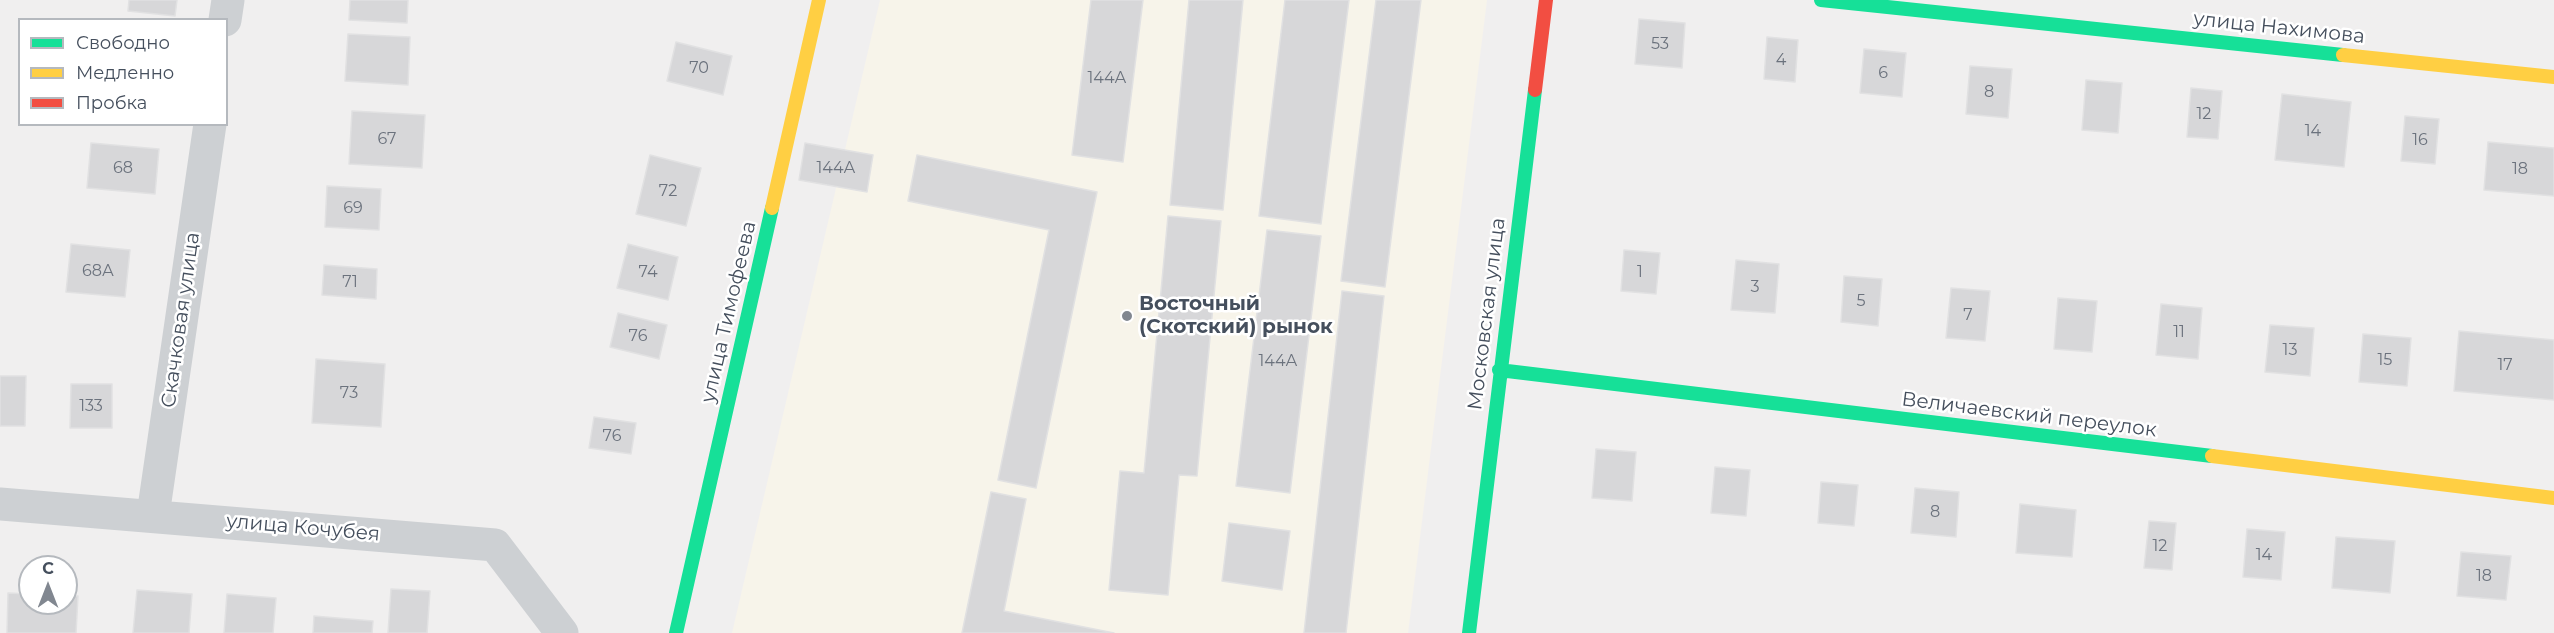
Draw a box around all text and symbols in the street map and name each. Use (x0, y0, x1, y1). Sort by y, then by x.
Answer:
street label: улица Нахимова (2192, 7, 2366, 49)
legend (18, 18, 228, 126)
text: Свободно (76, 32, 170, 54)
house number: 53 (1651, 34, 1669, 54)
house number: 4 (1776, 50, 1786, 70)
house number: 70 (689, 58, 709, 78)
text: Медленно (76, 62, 174, 84)
house number: 6 (1878, 63, 1888, 83)
house number: 144А (1088, 68, 1126, 88)
house number: 8 (1984, 82, 1994, 102)
text: Пробка (76, 92, 147, 114)
house number: 12 (2197, 104, 2211, 124)
house number: 14 (2305, 121, 2321, 141)
house number: 67 (377, 129, 397, 149)
house number: 16 (2412, 130, 2428, 150)
house number: 68 (113, 158, 133, 178)
house number: 144А (817, 158, 855, 178)
house number: 18 (2512, 159, 2528, 179)
house number: 72 (659, 181, 677, 201)
house number: 69 (343, 198, 363, 218)
street label: Московская улица (1463, 216, 1511, 412)
street label: улица Тимофеева (696, 219, 762, 405)
street label: Скачковая улица (157, 231, 205, 409)
house number: 68А (82, 261, 114, 281)
house number: 74 (639, 262, 657, 282)
house number: 1 (1637, 262, 1643, 282)
house number: 71 (342, 272, 358, 292)
house number: 3 (1750, 277, 1760, 297)
house number: 5 (1856, 291, 1866, 311)
place label: Восточный (Скотский) рынок (1139, 292, 1333, 339)
house number: 7 (1963, 305, 1973, 325)
marker: Восточный (Скотский) рынок (1120, 309, 1134, 323)
house number: 11 (2173, 322, 2185, 342)
house number: 76 (629, 326, 647, 346)
house number: 13 (2283, 340, 2297, 360)
house number: 15 (2378, 350, 2392, 370)
house number: 144А (1259, 351, 1297, 371)
house number: 17 (2497, 355, 2513, 375)
house number: 73 (340, 383, 358, 403)
street label: Величаевский переулок (1900, 387, 2158, 443)
house number: 133 (79, 396, 103, 416)
house number: 76 (603, 426, 621, 446)
house number: 8 (1930, 502, 1940, 522)
street label: улица Кочубея (225, 509, 381, 547)
house number: 12 (2153, 536, 2167, 556)
house number: 14 (2256, 545, 2272, 565)
north arrow (18, 555, 78, 615)
text: С (42, 559, 54, 578)
house number: 18 (2476, 566, 2492, 586)

